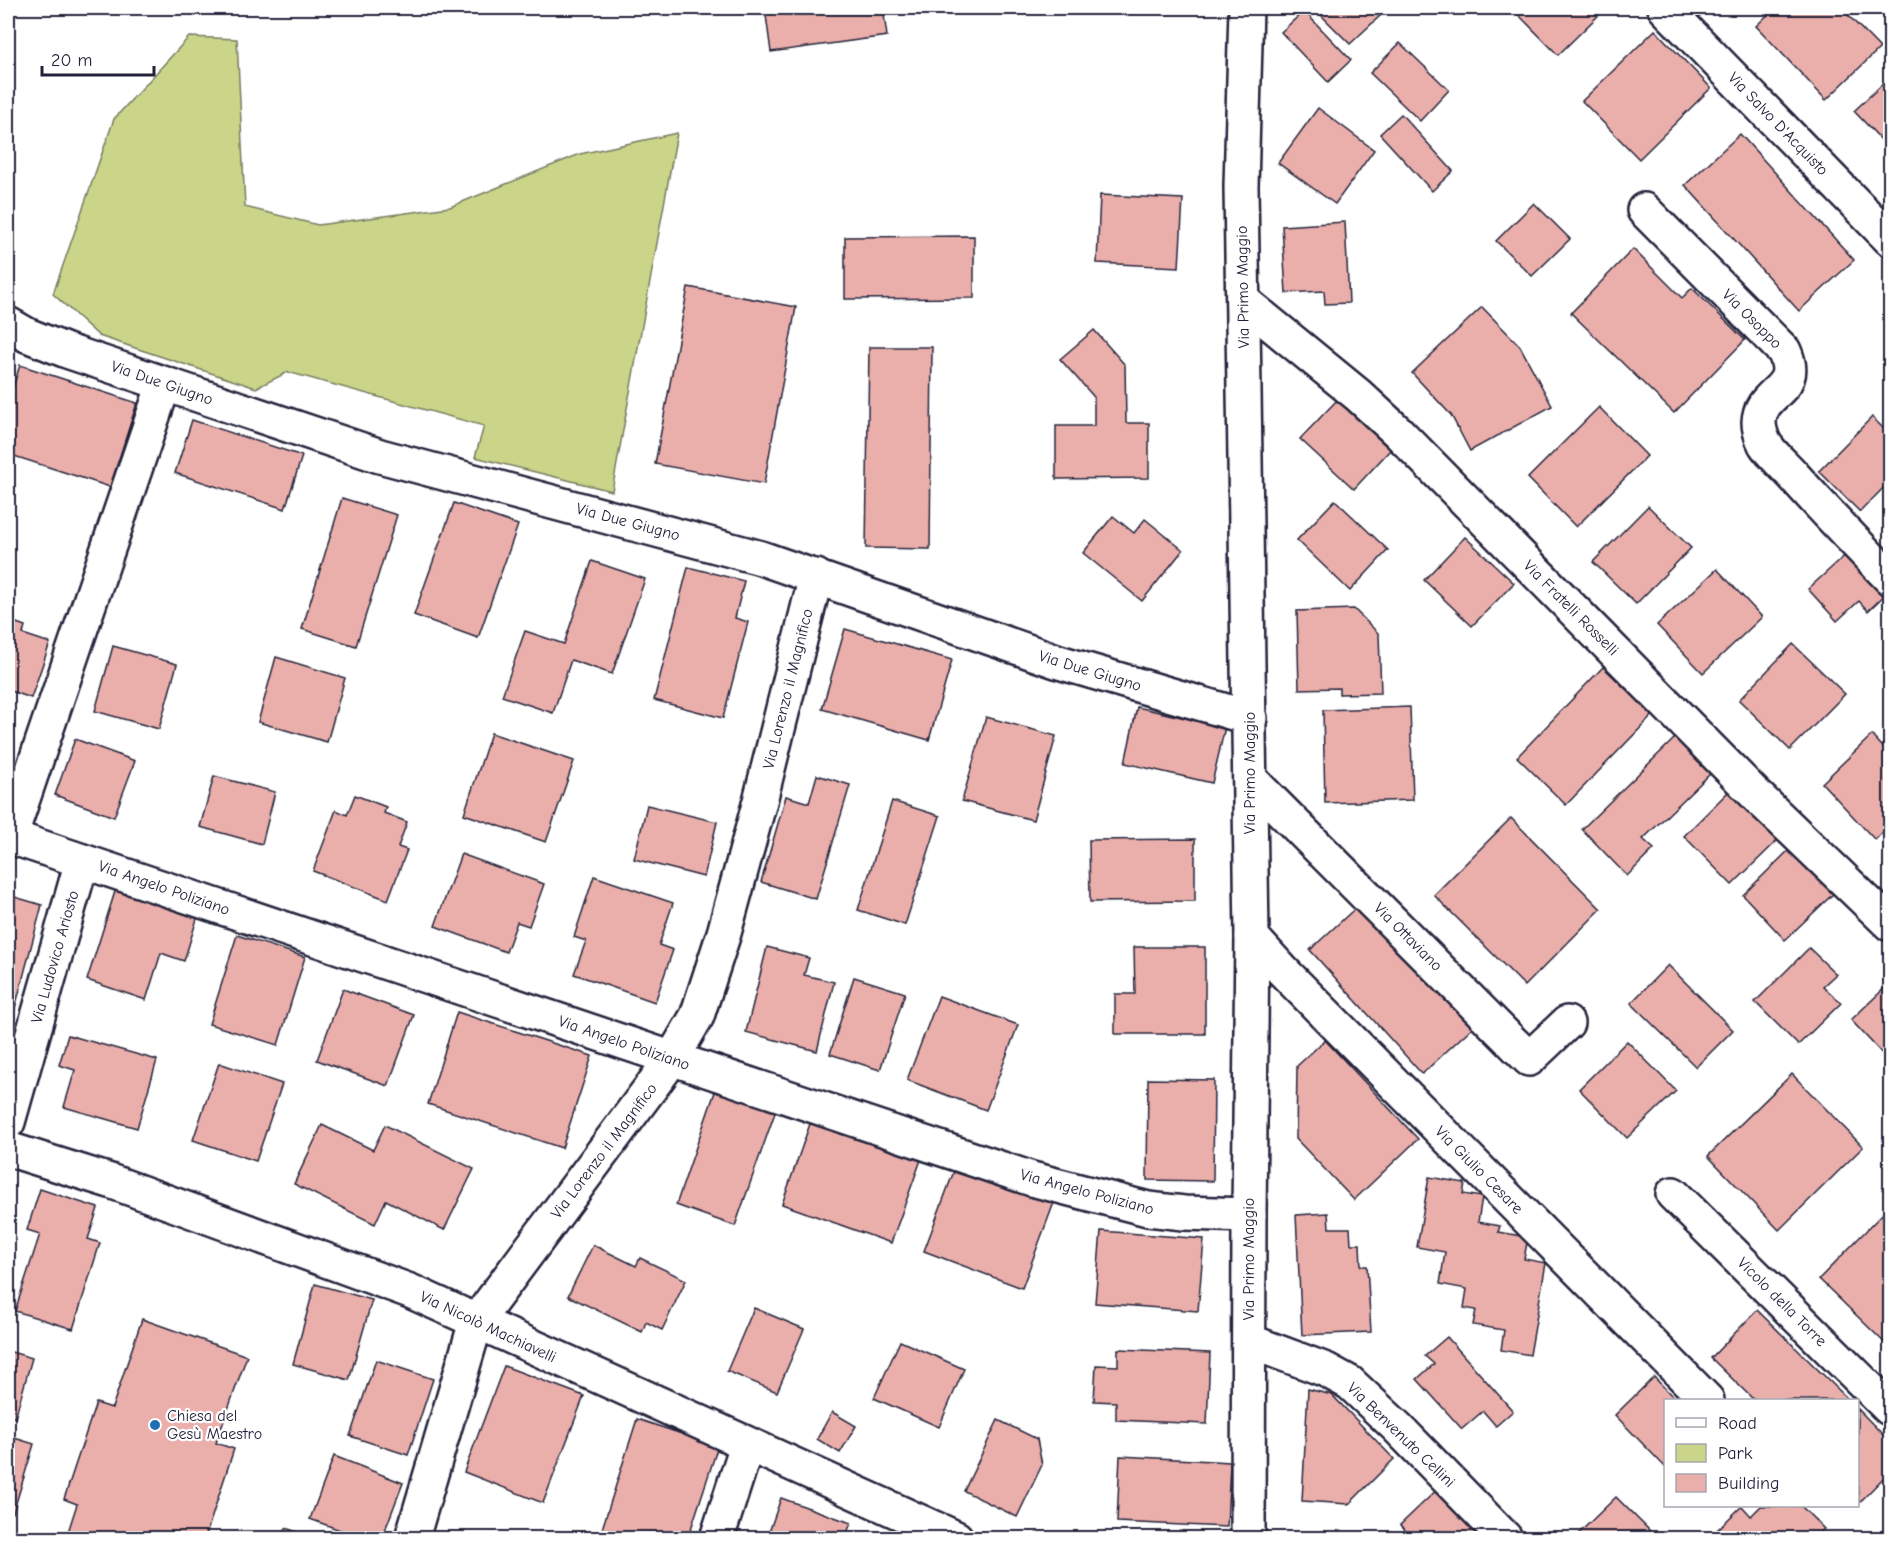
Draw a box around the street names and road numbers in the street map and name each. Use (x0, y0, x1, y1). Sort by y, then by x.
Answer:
street label: Via Salvo D'Acquisto (1724, 69, 1832, 179)
street label: Via Primo Maggio (1233, 226, 1253, 348)
street label: Via Osoppo (1719, 286, 1785, 352)
street label: Via Due Giugno (109, 357, 215, 409)
street label: Via Due Giugno (574, 500, 682, 544)
street label: Via Fratelli Rosselli (1520, 557, 1622, 659)
street label: Via Lorenzo il Magnifico (759, 607, 817, 771)
street label: Via Due Giugno (1036, 647, 1144, 695)
street label: Via Primo Maggio (1241, 712, 1259, 834)
street label: Via Angelo Poliziano (96, 857, 232, 919)
street label: Via Ludovico Ariosto (27, 889, 83, 1025)
street label: Via Ottaviano (1370, 899, 1446, 975)
street label: Via Angelo Poliziano (556, 1012, 692, 1074)
street label: Via Lorenzo il Magnifico (547, 1080, 661, 1222)
street label: Via Giulio Cesare (1431, 1122, 1527, 1218)
street label: Via Angelo Poliziano (1018, 1165, 1156, 1219)
street label: Via Primo Maggio (1240, 1198, 1258, 1320)
street label: Vicolo della Torre (1734, 1254, 1830, 1350)
street label: Via Nicolò Machiavelli (417, 1288, 559, 1366)
street label: Via Benvenuto Cellini (1343, 1379, 1459, 1491)

